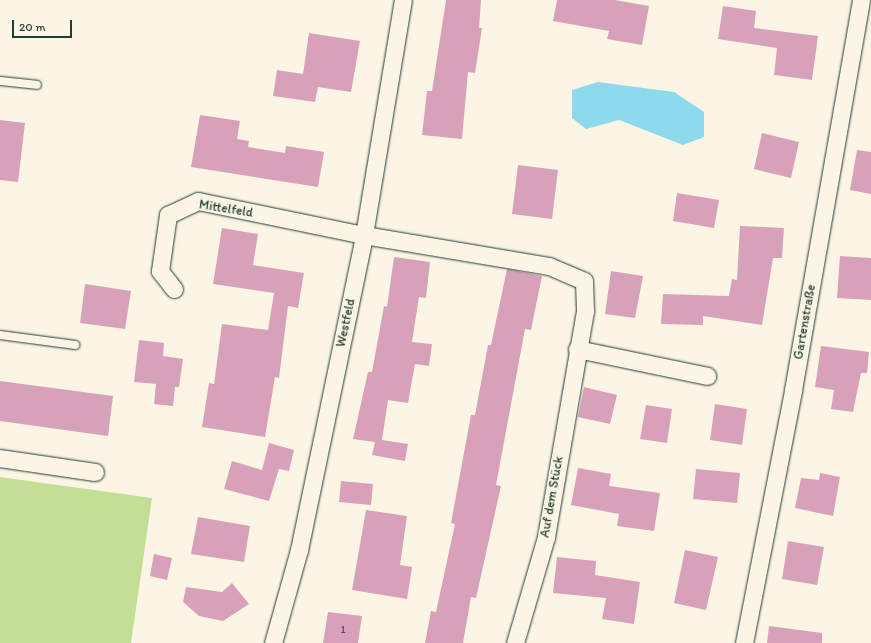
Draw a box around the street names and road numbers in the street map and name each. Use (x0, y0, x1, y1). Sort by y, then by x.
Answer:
street label: Mittelfeld (198, 197, 254, 221)
street label: Gartenstraße (791, 283, 819, 361)
street label: Westfeld (333, 297, 359, 349)
street label: Auf dem Stück (537, 455, 567, 539)

